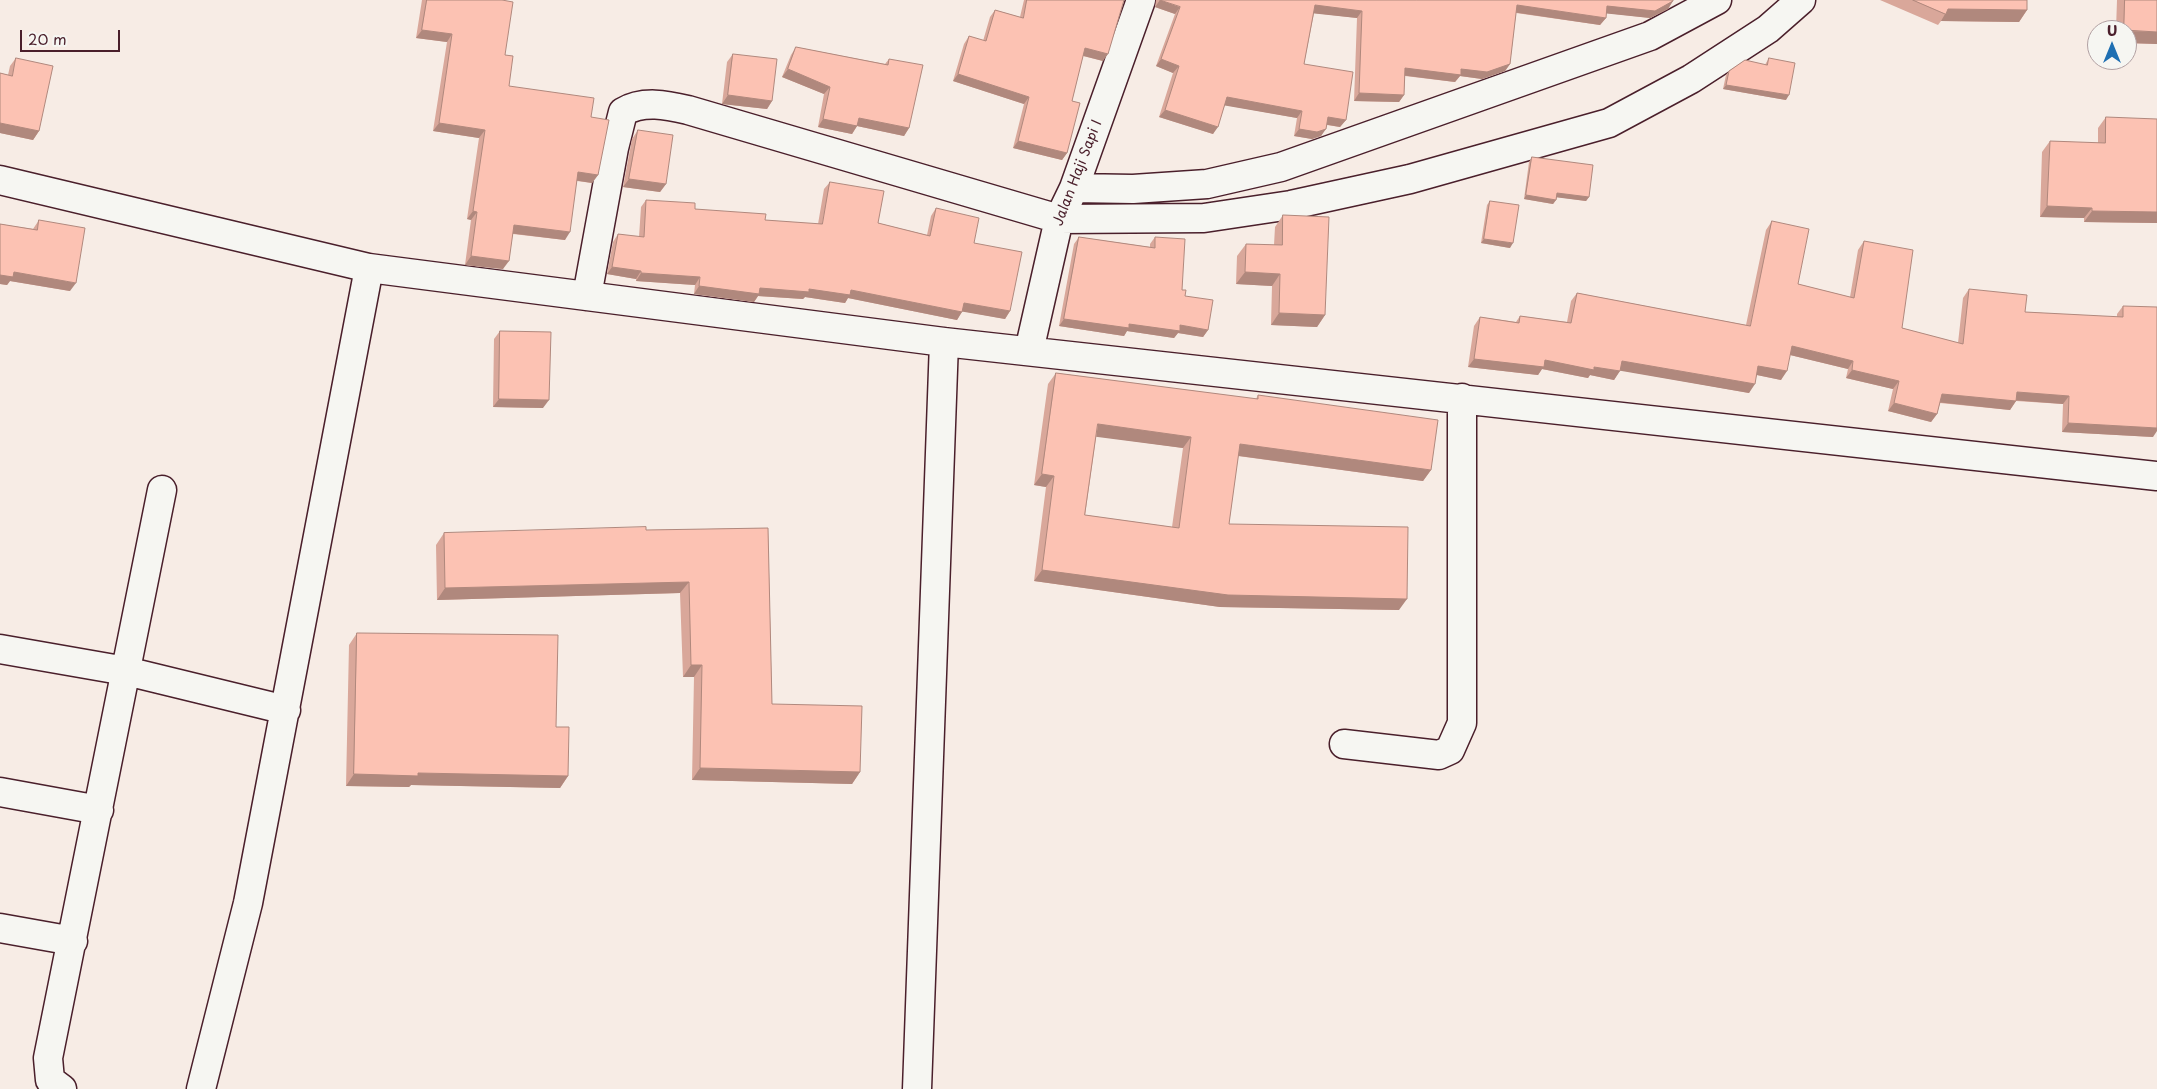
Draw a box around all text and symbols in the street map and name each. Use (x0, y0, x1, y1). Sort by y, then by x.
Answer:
scale bar (22, 20, 122, 52)
north arrow (2087, 20, 2137, 70)
text: U (2107, 20, 2117, 41)
text: 20 m (28, 27, 67, 50)
street label: Jalan Haji Sapi I (1050, 118, 1106, 228)

